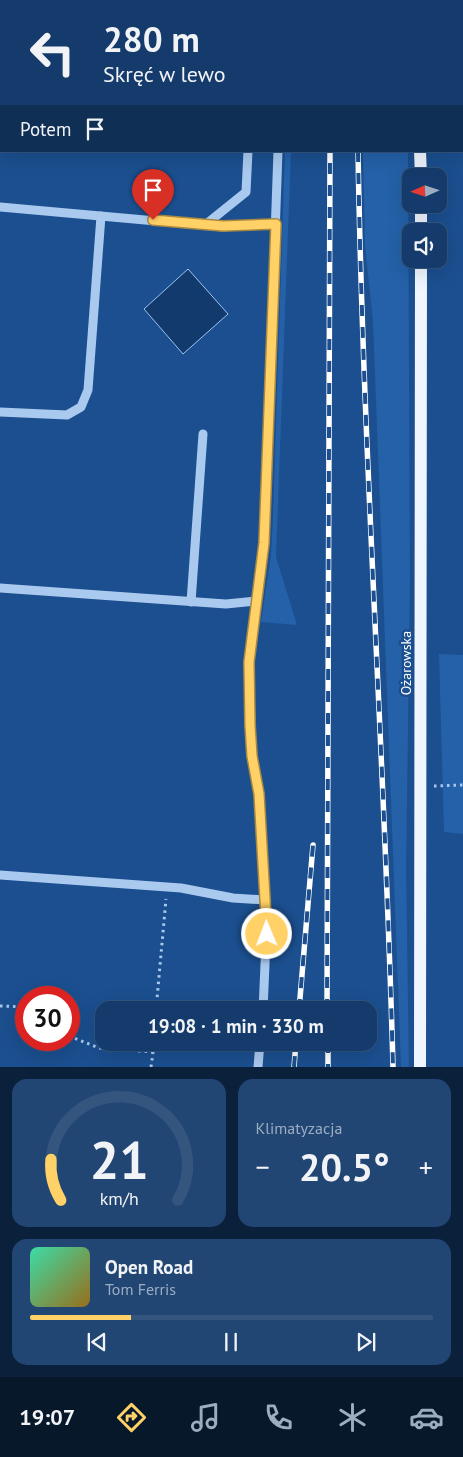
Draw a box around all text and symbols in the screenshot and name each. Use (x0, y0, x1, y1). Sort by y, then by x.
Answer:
text: 280 m (103, 16, 200, 62)
icon: left (20, 20, 85, 85)
text: Skręć w lewo (103, 60, 226, 88)
icon: arrive (81, 115, 109, 143)
text: Potem (20, 117, 71, 141)
north arrow (402, 168, 448, 212)
map controls (402, 168, 447, 268)
pin (132, 169, 174, 220)
icon: arrive (139, 176, 167, 204)
button: sound (402, 223, 447, 268)
street label: Ożarowska (397, 631, 415, 695)
position arrow (240, 907, 292, 959)
speed limit sign: 30 (15, 986, 80, 1051)
text: 19:08 · 1 min · 330 m (148, 1014, 324, 1038)
text: Klimatyzacja (256, 1118, 342, 1138)
text: 21 (89, 1126, 148, 1193)
text: 20.5° (299, 1142, 390, 1191)
text: − (256, 1148, 270, 1185)
text: + (419, 1148, 433, 1185)
text: km/h (99, 1187, 138, 1210)
text: Open Road (105, 1255, 193, 1279)
text: Tom Ferris (105, 1279, 176, 1299)
icon: previous (83, 1328, 111, 1356)
icon: pause (217, 1328, 245, 1356)
icon: next (352, 1328, 380, 1356)
icon: directions (114, 1400, 149, 1435)
icon: music (188, 1400, 223, 1435)
icon: phone (261, 1400, 296, 1435)
icon: climate (335, 1400, 370, 1435)
icon: car (409, 1400, 444, 1435)
text: 19:07 (19, 1403, 75, 1431)

